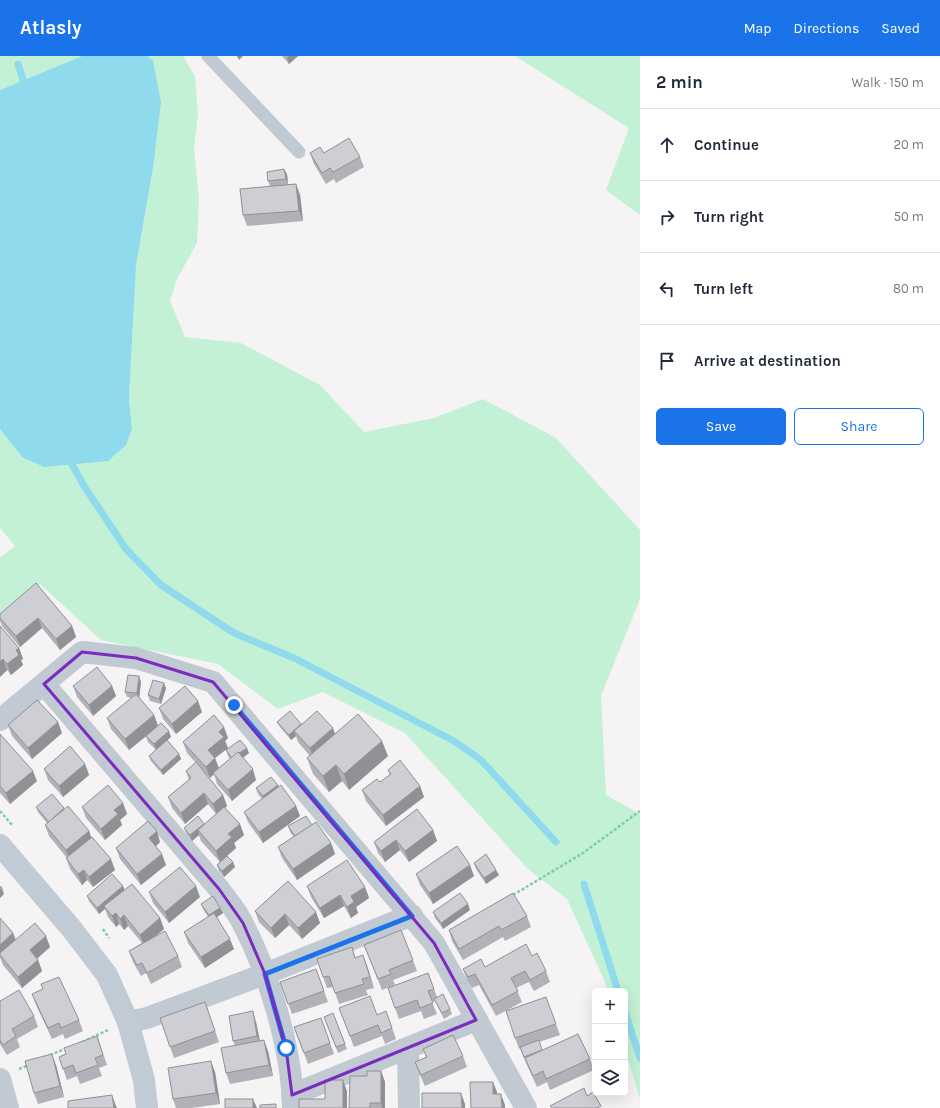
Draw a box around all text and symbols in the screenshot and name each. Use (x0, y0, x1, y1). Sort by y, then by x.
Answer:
text: Atlasly (20, 17, 82, 39)
text: Map (744, 20, 772, 37)
text: Directions (794, 20, 859, 37)
text: Saved (881, 20, 920, 37)
text: 2 min (656, 72, 703, 92)
text: Walk · 150 m (852, 75, 924, 90)
icon: ahead (656, 134, 678, 156)
text: Continue (694, 136, 759, 154)
text: 20 m (894, 137, 924, 152)
icon: right (656, 206, 678, 228)
text: Turn right (694, 208, 764, 226)
text: 50 m (894, 209, 924, 224)
icon: left (656, 278, 678, 300)
text: Turn left (694, 280, 753, 298)
text: 80 m (893, 281, 924, 296)
icon: arrive (656, 350, 678, 372)
text: Arrive at destination (694, 352, 841, 370)
button: Save (656, 408, 786, 445)
button: Share (794, 408, 924, 445)
route end (225, 696, 243, 714)
map controls (592, 988, 628, 1096)
button: + (592, 988, 628, 1024)
button: − (592, 1024, 628, 1060)
route start (277, 1039, 295, 1057)
button: layers (592, 1060, 628, 1096)

